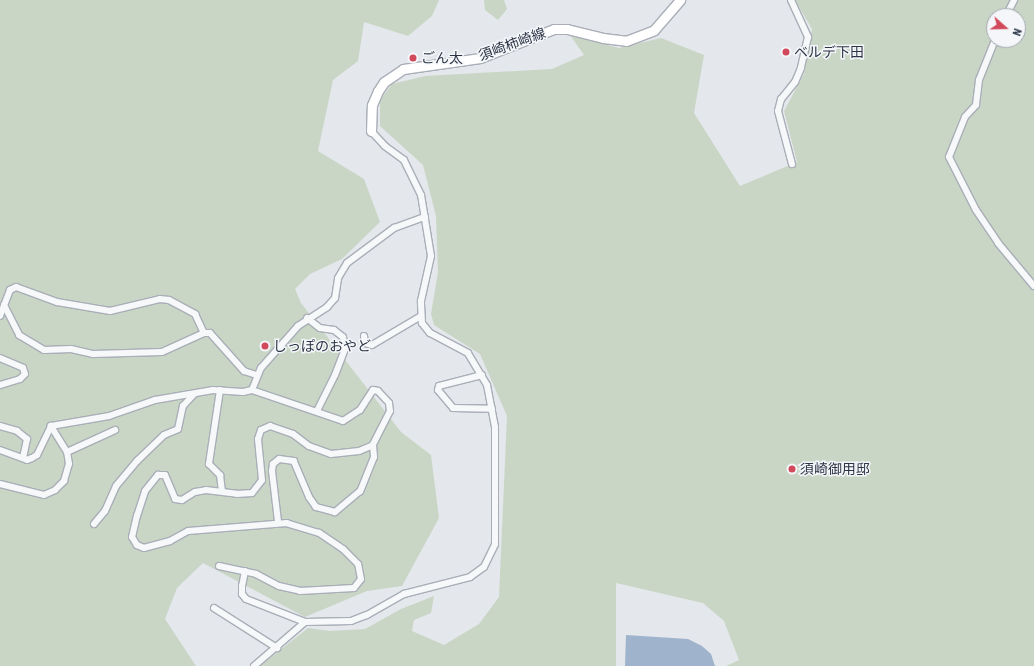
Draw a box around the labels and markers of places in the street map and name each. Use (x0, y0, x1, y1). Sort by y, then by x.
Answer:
place label: ベルデ下田 (794, 44, 864, 60)
marker: ベルデ下田 (781, 47, 791, 57)
place label: ごん太 (421, 50, 463, 66)
marker: ごん太 (408, 53, 418, 63)
place label: しっぽのおやど (273, 338, 371, 354)
marker: しっぽのおやど (260, 341, 270, 351)
place label: 須崎御用邸 (800, 461, 870, 477)
marker: 須崎御用邸 (787, 464, 797, 474)

